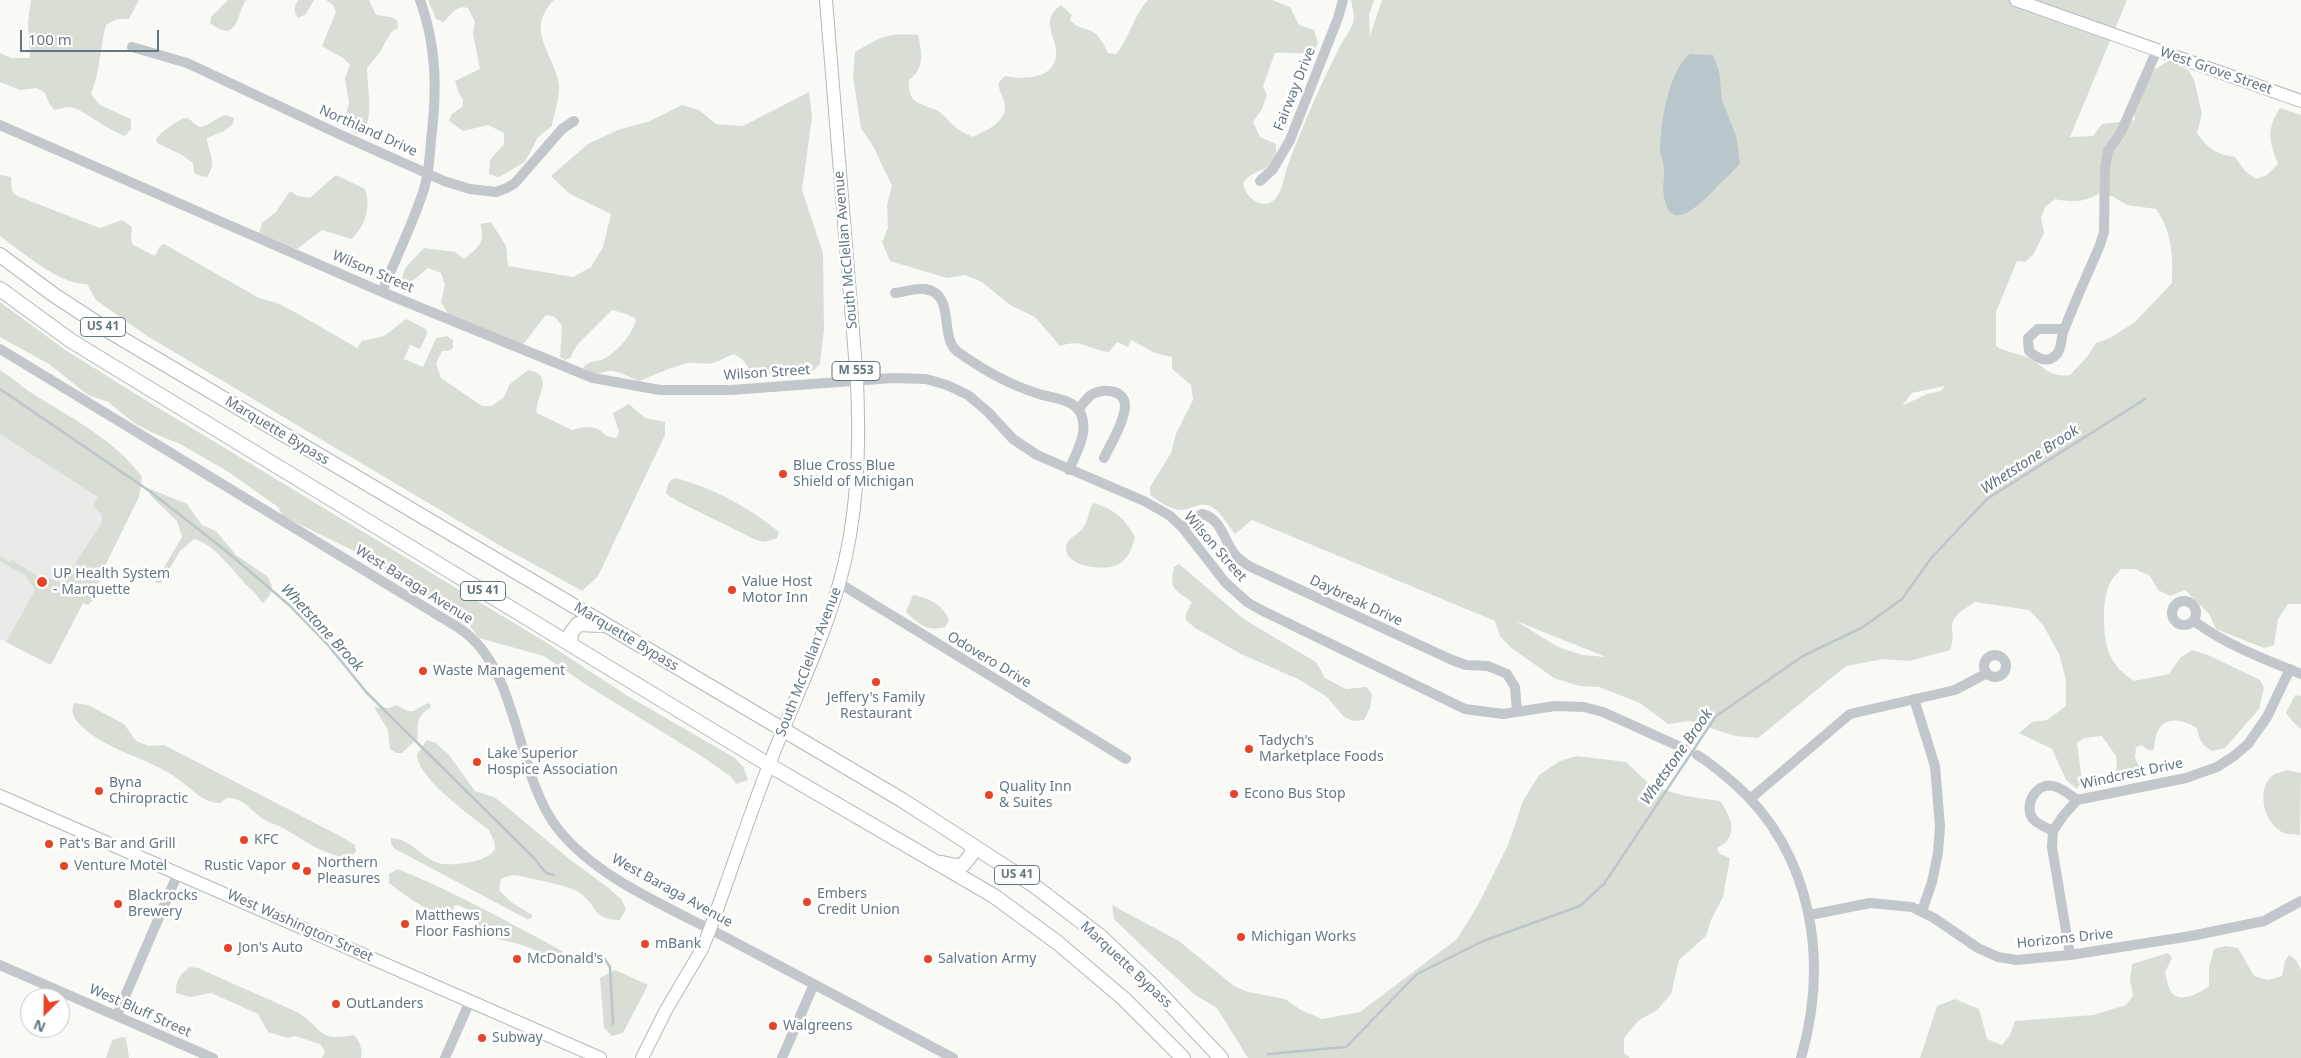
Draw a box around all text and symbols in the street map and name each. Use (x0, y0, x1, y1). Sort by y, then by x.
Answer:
scale bar (22, 20, 161, 52)
text: 100 m (28, 29, 72, 49)
street label: West Grove Street (2158, 44, 2274, 98)
street label: Fairway Drive (1271, 45, 1319, 133)
street label: Northland Drive (316, 102, 420, 160)
street label: South McClellan Avenue (831, 170, 861, 330)
street label: Wilson Street (330, 247, 416, 297)
road number: US 41 (80, 318, 126, 337)
street label: Wilson Street (723, 362, 811, 384)
road number: M 553 (832, 362, 880, 381)
street label: Marquette Bypass (222, 393, 332, 469)
water label: Whetstone Brook (1978, 422, 2082, 498)
place label: Blue Cross Blue Shield of Michigan (793, 458, 914, 491)
marker: Blue Cross Blue Shield of Michigan (777, 468, 789, 480)
street label: Wilson Street (1180, 509, 1250, 585)
street label: West Baraga Avenue (352, 542, 476, 628)
place label: UP Health System - Marquette (53, 566, 170, 598)
street label: Daybreak Drive (1307, 572, 1405, 630)
place label: Value Host Motor Inn (742, 574, 812, 606)
marker: UP Health System - Marquette (35, 575, 49, 589)
water label: Whetstone Brook (277, 581, 367, 675)
road number: US 41 (460, 582, 506, 600)
marker: Value Host Motor Inn (726, 584, 738, 596)
street label: South McClellan Avenue (773, 585, 845, 739)
street label: Marquette Bypass (571, 599, 681, 675)
street label: Odovero Drive (944, 628, 1034, 692)
place label: Waste Management (433, 663, 565, 679)
marker: Waste Management (417, 665, 429, 677)
marker: Jeffery's Family Restaurant (870, 676, 882, 688)
place label: Jeffery's Family Restaurant (827, 690, 925, 722)
water label: Whetstone Brook (1637, 706, 1717, 808)
place label: Tadych's Marketplace Foods (1259, 733, 1384, 766)
marker: Tadych's Marketplace Foods (1243, 743, 1255, 755)
place label: Lake Superior Hospice Association (487, 746, 618, 779)
street label: Windcrest Drive (2079, 755, 2185, 793)
marker: Lake Superior Hospice Association (471, 756, 483, 768)
place label: Byna Chiropractic (109, 775, 188, 808)
place label: Quality Inn & Suites (999, 779, 1072, 812)
marker: Byna Chiropractic (93, 785, 105, 797)
place label: Econo Bus Stop (1244, 786, 1346, 802)
marker: Econo Bus Stop (1228, 788, 1240, 800)
marker: Quality Inn & Suites (983, 789, 995, 801)
place label: KFC (254, 832, 279, 848)
marker: KFC (238, 834, 250, 846)
place label: Pat's Bar and Grill (59, 836, 176, 852)
marker: Pat's Bar and Grill (43, 838, 55, 850)
street label: West Baraga Avenue (609, 851, 735, 931)
place label: Northern Pleasures (317, 855, 380, 888)
place label: Venture Motel (74, 858, 167, 874)
place label: Rustic Vapor (204, 858, 286, 874)
marker: Venture Motel (58, 860, 70, 872)
marker: Rustic Vapor (290, 860, 302, 872)
marker: Northern Pleasures (301, 865, 313, 877)
road number: US 41 (994, 866, 1040, 884)
street label: West Washington Street (225, 886, 375, 966)
place label: Embers Credit Union (817, 886, 900, 919)
place label: Blackrocks Brewery (128, 888, 198, 920)
marker: Embers Credit Union (801, 896, 813, 908)
marker: Blackrocks Brewery (112, 898, 124, 910)
place label: Matthews Floor Fashions (415, 908, 510, 940)
marker: Matthews Floor Fashions (399, 918, 411, 930)
street label: Marquette Bypass (1077, 918, 1175, 1012)
street label: Horizons Drive (2016, 926, 2114, 952)
place label: Michigan Works (1251, 929, 1356, 945)
marker: Michigan Works (1235, 931, 1247, 943)
place label: mBank (655, 936, 701, 952)
marker: mBank (639, 938, 651, 950)
place label: Jon's Auto (238, 940, 303, 956)
marker: Jon's Auto (222, 942, 234, 954)
place label: McDonald's (527, 951, 603, 967)
place label: Salvation Army (938, 951, 1037, 967)
marker: McDonald's (511, 953, 523, 965)
marker: Salvation Army (922, 953, 934, 965)
street label: West Bluff Street (86, 981, 194, 1041)
north arrow (20, 988, 70, 1038)
place label: OutLanders (346, 996, 423, 1012)
marker: OutLanders (330, 998, 342, 1010)
text: N (30, 1015, 48, 1037)
place label: Walgreens (783, 1018, 852, 1034)
marker: Walgreens (767, 1020, 779, 1032)
place label: Subway (492, 1030, 543, 1046)
marker: Subway (476, 1032, 488, 1044)

